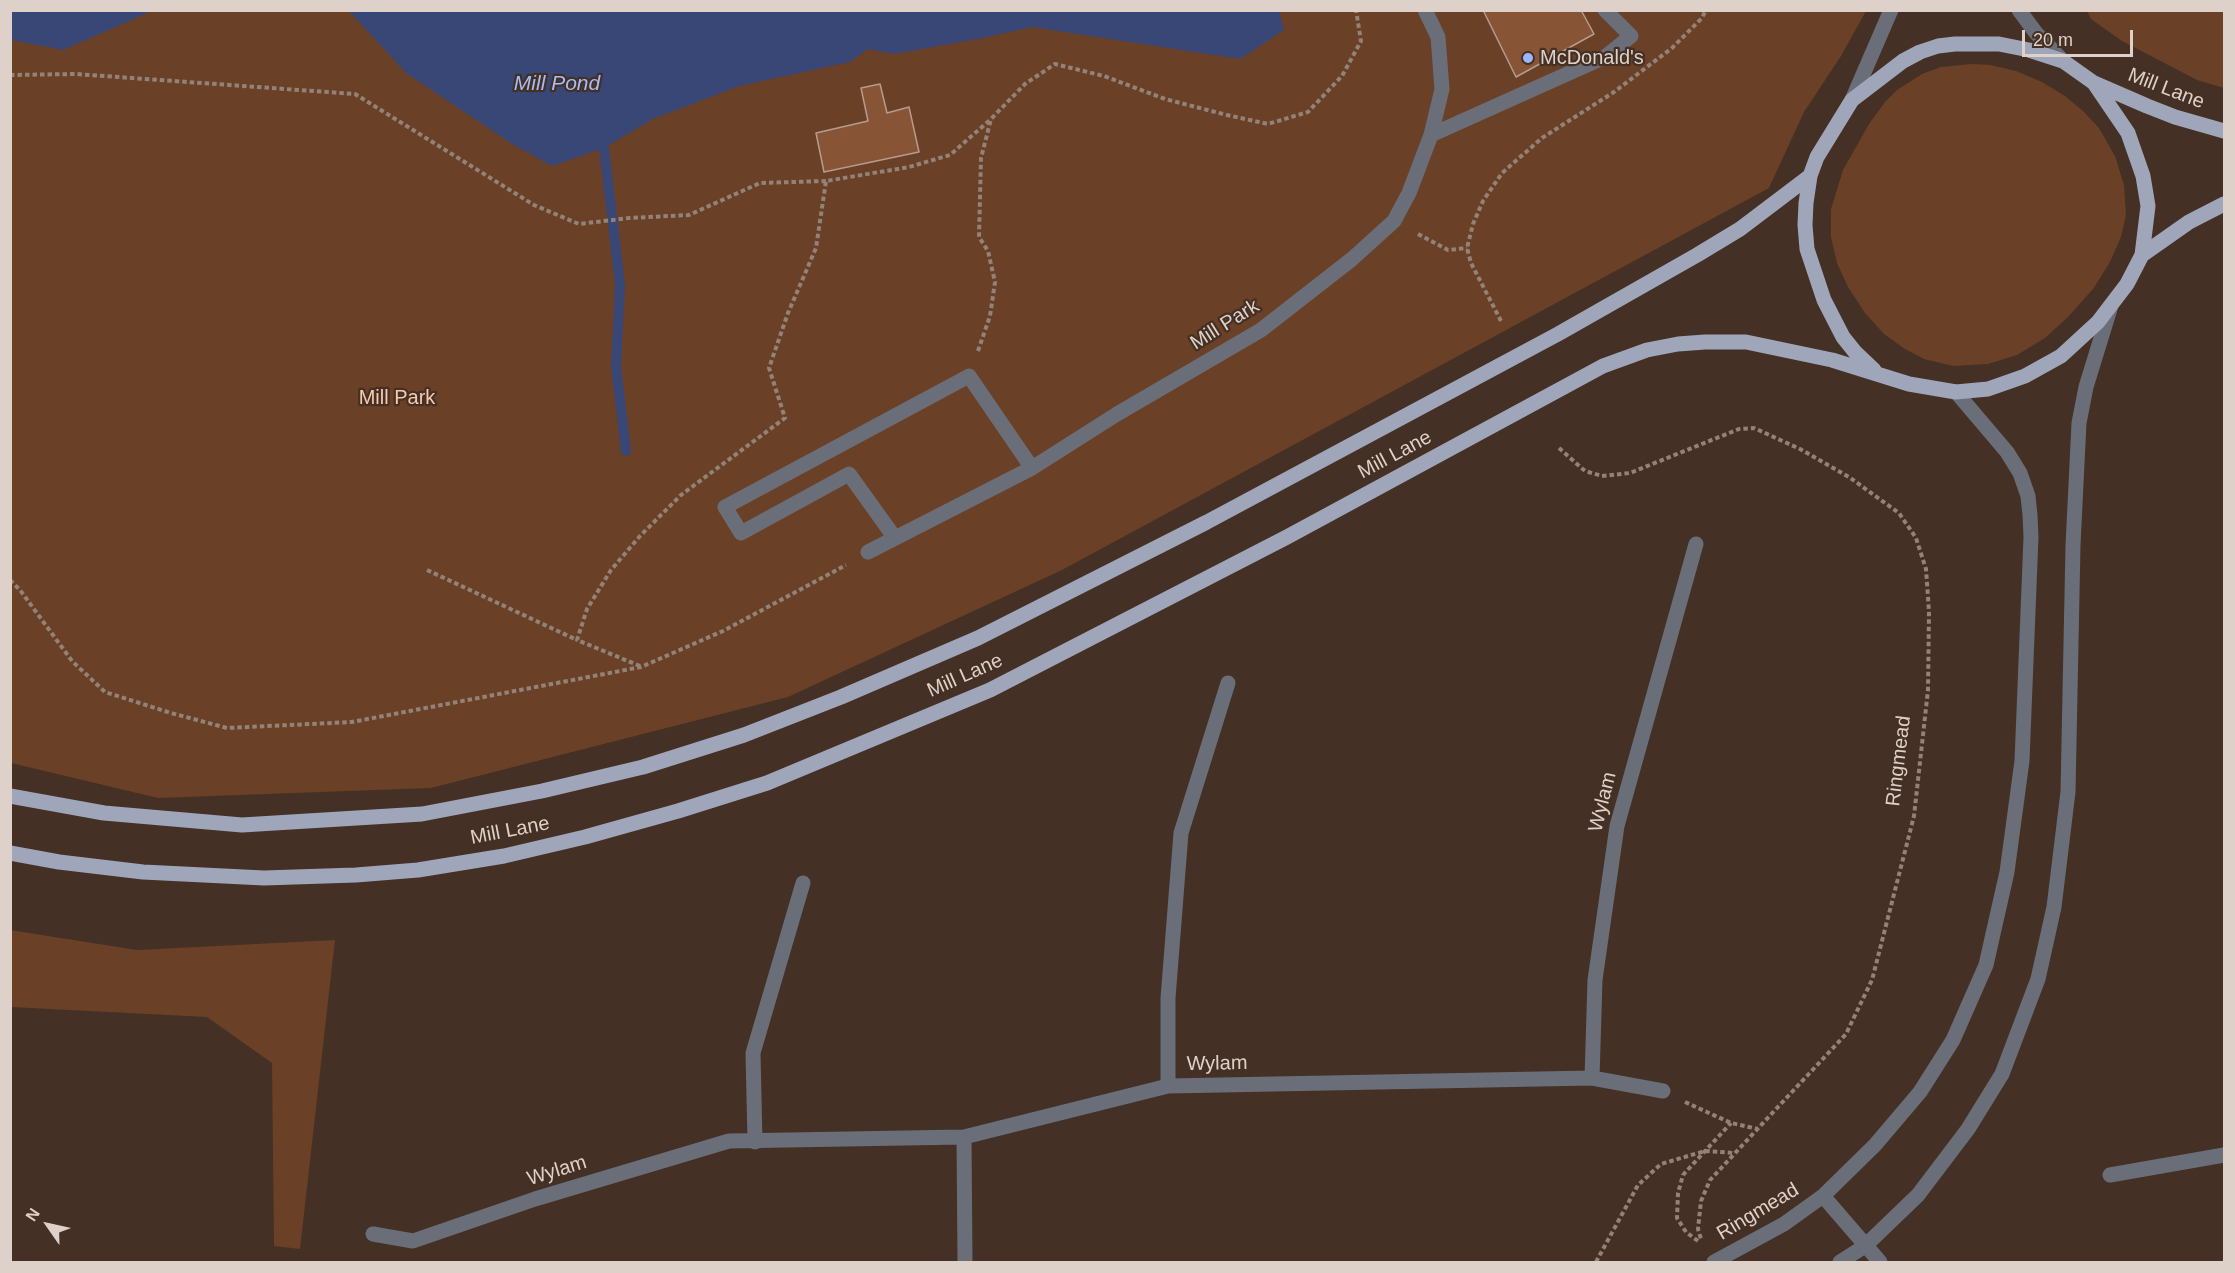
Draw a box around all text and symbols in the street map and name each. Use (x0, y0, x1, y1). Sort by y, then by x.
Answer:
scale bar (2025, 18, 2136, 56)
text: 20 m (2033, 30, 2073, 50)
place label: McDonald's (1540, 46, 1644, 70)
marker: McDonald's (1521, 51, 1535, 65)
street label: Mill Lane (2124, 63, 2208, 115)
water label: Mill Pond (514, 71, 600, 97)
street label: Mill Park (1186, 295, 1264, 355)
park label: Mill Park (359, 386, 435, 410)
street label: Mill Lane (1354, 426, 1436, 484)
street label: Mill Lane (924, 649, 1006, 703)
street label: Ringmead (1882, 714, 1916, 808)
street label: Wylam (1584, 770, 1622, 834)
street label: Mill Lane (468, 812, 552, 850)
street label: Wylam (1186, 1051, 1248, 1077)
street label: Wylam (524, 1151, 590, 1191)
street label: Ringmead (1713, 1178, 1803, 1246)
north arrow (18, 1195, 78, 1255)
text: N (22, 1205, 43, 1224)

